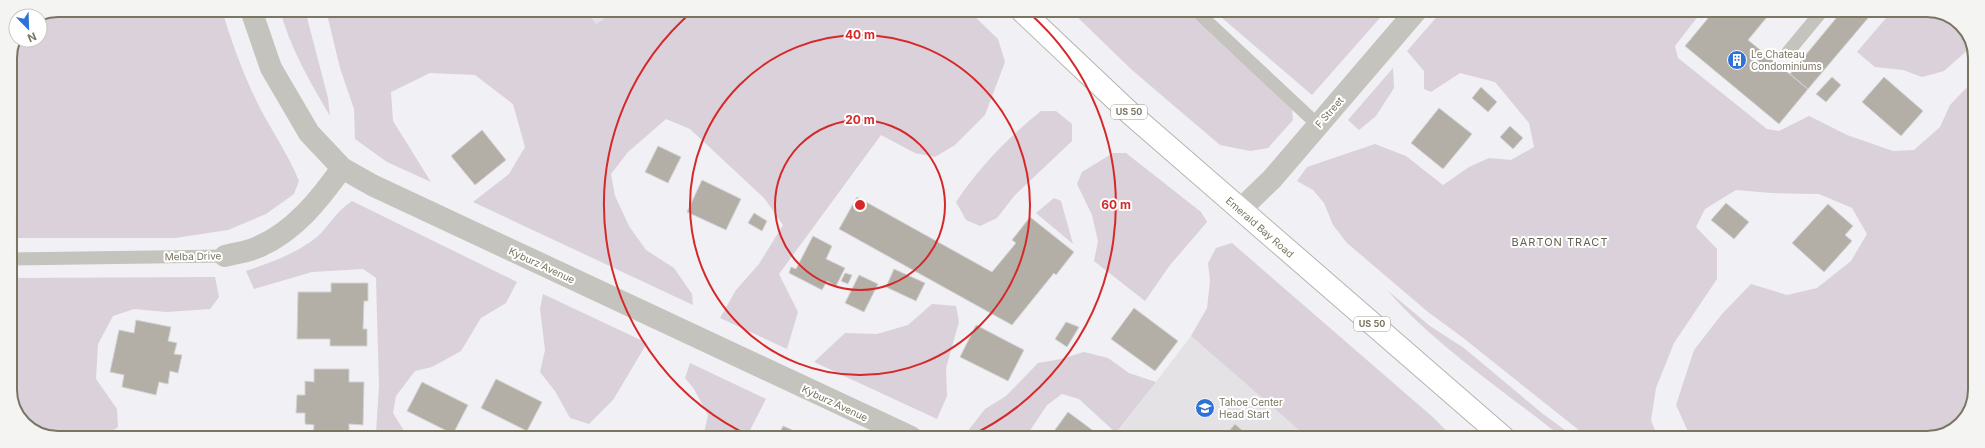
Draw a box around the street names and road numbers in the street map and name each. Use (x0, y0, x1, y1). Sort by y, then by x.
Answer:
street label: F Street (1312, 94, 1346, 130)
road number: US 50 (1111, 105, 1147, 119)
street label: Emerald Bay Road (1224, 194, 1296, 260)
street label: Kyburz Avenue (507, 245, 577, 286)
street label: Melba Drive (165, 250, 222, 262)
road number: US 50 (1354, 317, 1390, 331)
street label: Kyburz Avenue (800, 383, 870, 424)

